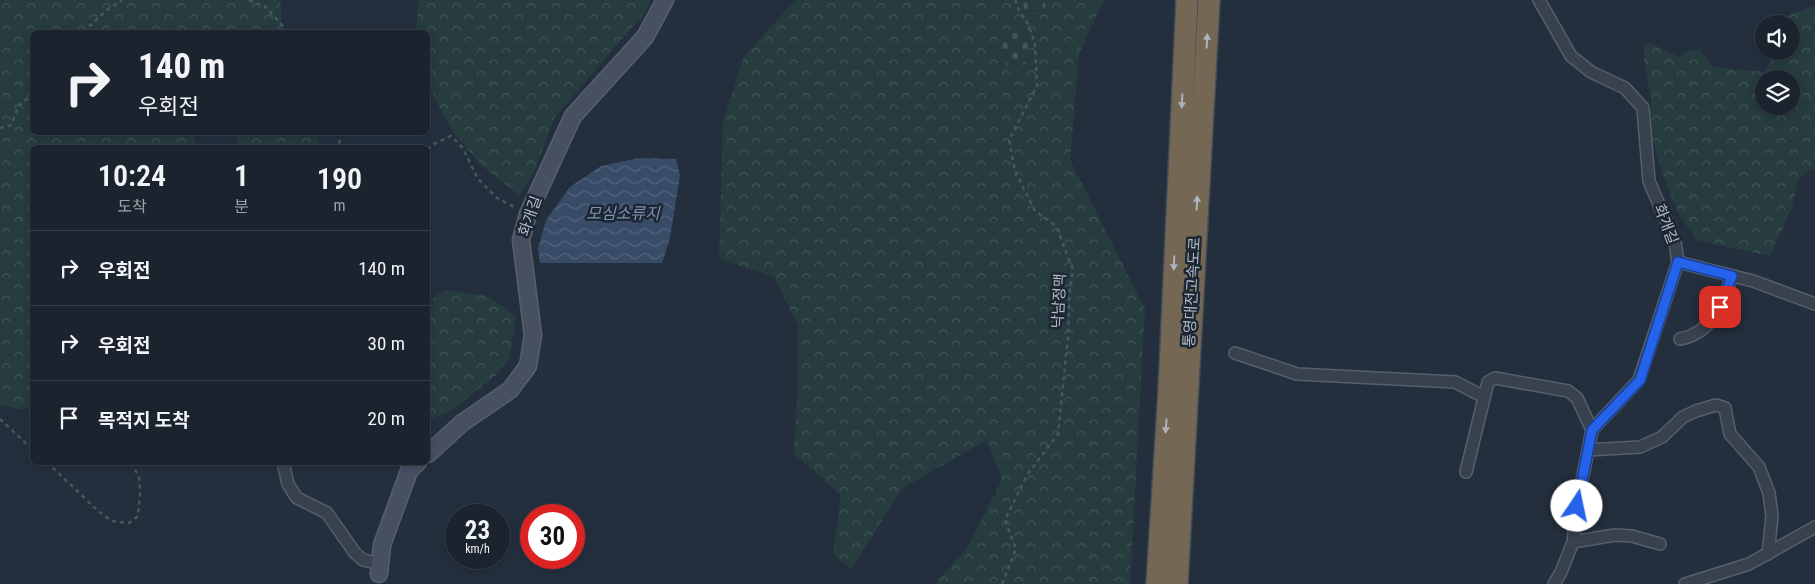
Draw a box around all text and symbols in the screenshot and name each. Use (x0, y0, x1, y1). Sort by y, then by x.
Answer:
map controls (1755, 15, 1800, 115)
button: sound (1755, 15, 1800, 60)
one-way arrow (1203, 33, 1211, 49)
text: 140 m (138, 46, 225, 87)
icon: right (55, 50, 120, 115)
button: layers (1755, 70, 1800, 115)
one-way arrow (1178, 93, 1186, 109)
text: 우회전 (138, 94, 199, 119)
text: 10:24 (98, 158, 166, 193)
text: 1 (234, 158, 249, 193)
text: 190 (317, 161, 362, 196)
street label: 화개길 (515, 193, 545, 239)
one-way arrow (1194, 195, 1202, 211)
text: m (333, 196, 346, 215)
text: 도착 (117, 197, 147, 216)
text: 분 (234, 197, 249, 216)
street label: 화개길 (1650, 201, 1682, 247)
water label: 모심소류지 (586, 204, 661, 223)
street label: 통영대전고속도로 (1180, 236, 1204, 348)
icon: right (55, 254, 83, 282)
one-way arrow (1170, 256, 1178, 272)
text: 140 m (358, 257, 405, 280)
text: 우회전 (98, 259, 150, 282)
street label: 낙남정맥 (1049, 273, 1069, 329)
pin (1699, 286, 1741, 328)
icon: arrive (1706, 293, 1734, 321)
icon: right (55, 329, 83, 357)
text: 30 m (368, 332, 405, 355)
text: 우회전 (98, 334, 150, 357)
icon: arrive (55, 404, 83, 432)
text: 20 m (368, 407, 405, 430)
text: 목적지 도착 (98, 409, 190, 432)
one-way arrow (1162, 418, 1170, 434)
position arrow (1550, 479, 1602, 531)
speed limit sign: 30 (520, 504, 585, 569)
text: 23 (465, 516, 490, 545)
text: km/h (465, 542, 490, 556)

